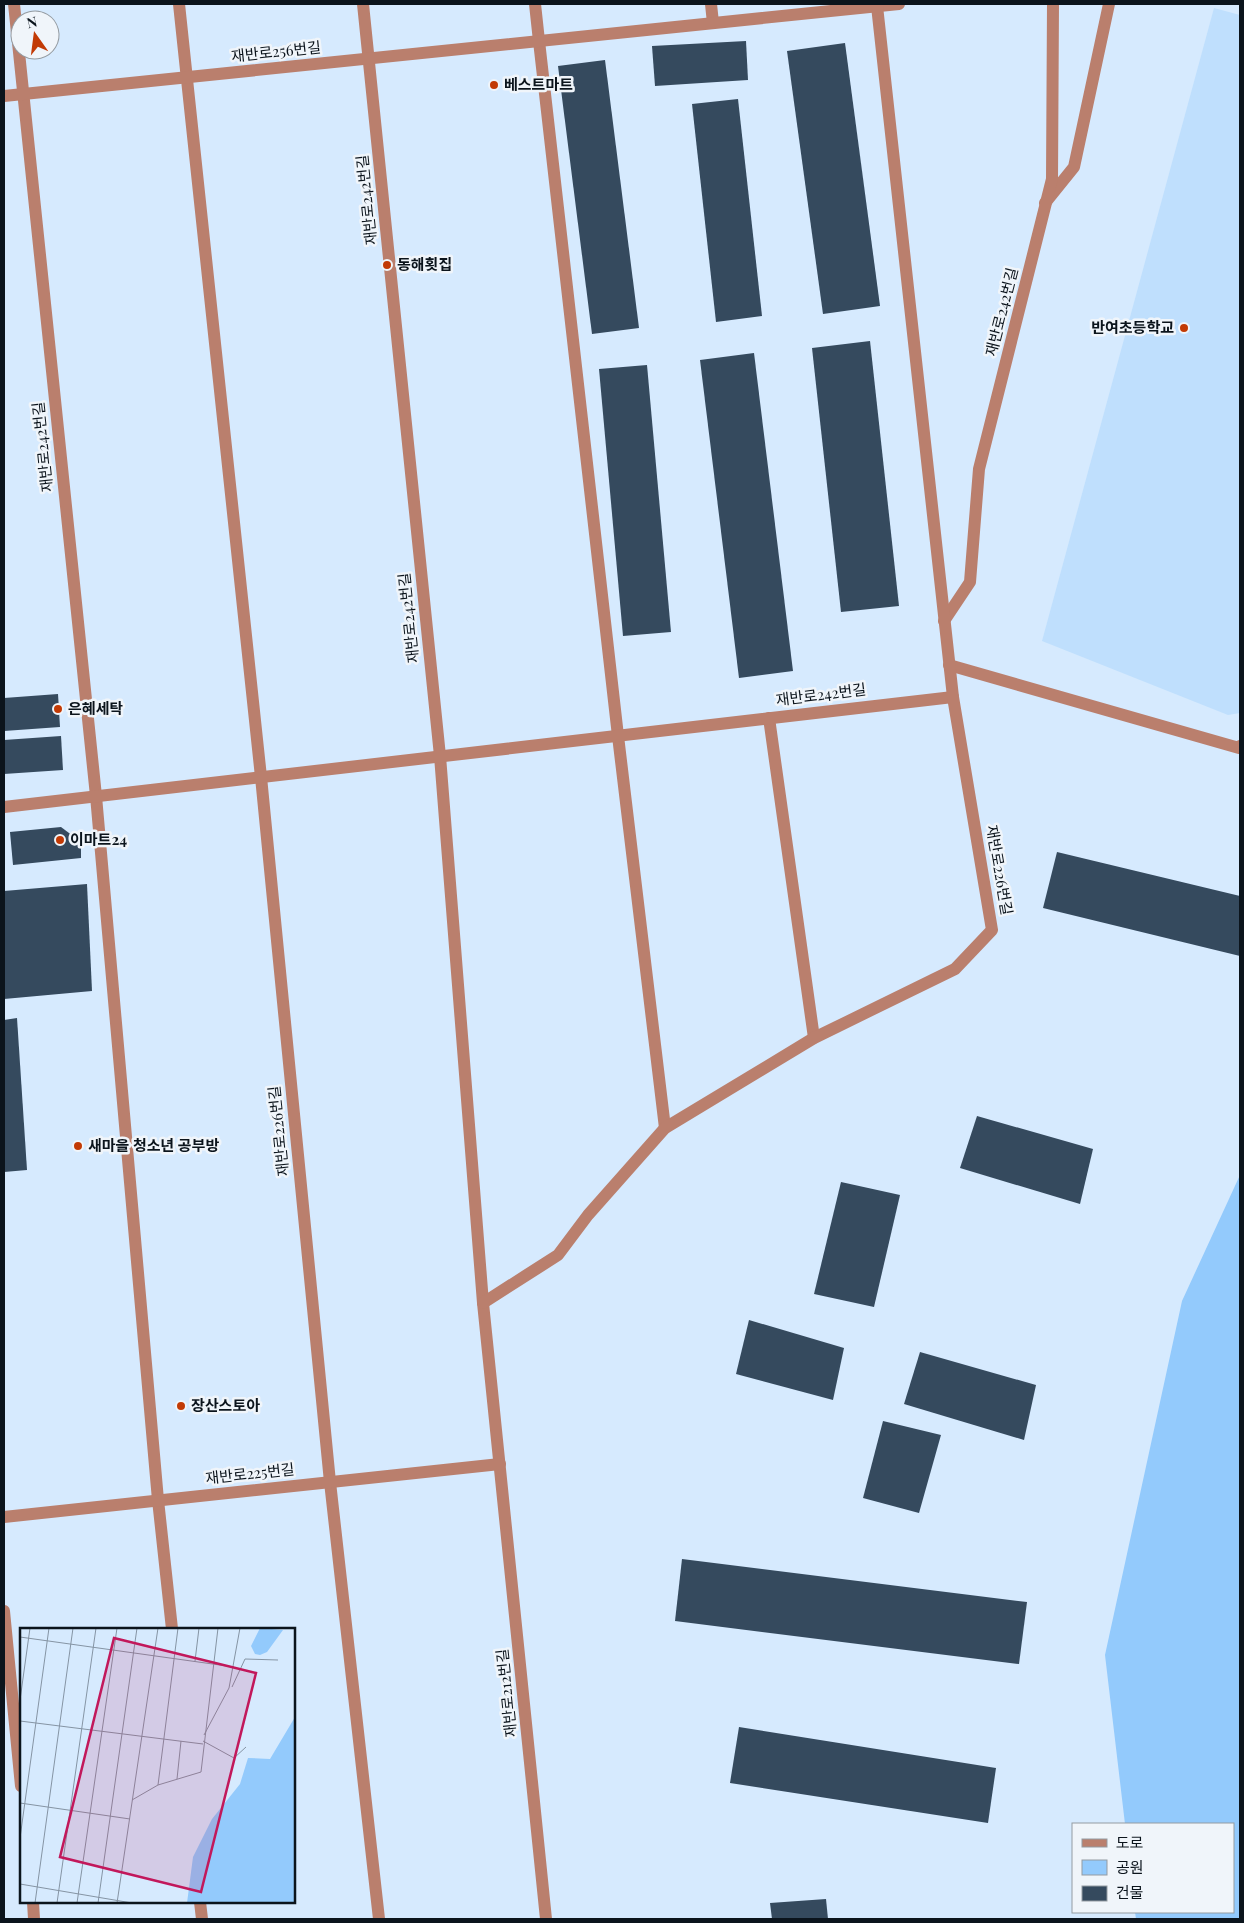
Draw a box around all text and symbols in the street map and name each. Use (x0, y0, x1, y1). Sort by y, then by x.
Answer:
north arrow (10, 10, 60, 60)
text: N (25, 11, 39, 32)
street label: 재반로256번길 (230, 36, 322, 66)
place label: 베스트마트 (504, 74, 573, 94)
marker: 베스트마트 (488, 79, 500, 91)
street label: 재반로242번길 (351, 154, 381, 246)
place label: 동해횟집 (397, 254, 452, 274)
marker: 동해횟집 (381, 259, 393, 271)
street label: 재반로242번길 (980, 265, 1022, 358)
place label: 반여초등학교 (1091, 317, 1174, 337)
marker: 반여초등학교 (1178, 322, 1190, 334)
street label: 재반로242번길 (27, 401, 57, 493)
street label: 재반로242번길 (393, 572, 423, 664)
street label: 재반로242번길 (775, 679, 867, 709)
place label: 은혜세탁 (68, 698, 123, 718)
marker: 은혜세탁 (52, 703, 64, 715)
street label: 재반로226번길 (982, 823, 1018, 916)
place label: 이마트24 (70, 829, 127, 849)
marker: 이마트24 (54, 834, 66, 846)
street label: 재반로226번길 (263, 1085, 293, 1177)
place label: 새마을 청소년 공부방 (88, 1135, 219, 1155)
marker: 새마을 청소년 공부방 (72, 1140, 84, 1152)
place label: 장산스토아 (191, 1395, 260, 1415)
marker: 장산스토아 (175, 1400, 187, 1412)
street label: 재반로225번길 (204, 1458, 295, 1488)
inset map (20, 1628, 295, 1903)
street label: 재반로212번길 (491, 1648, 521, 1738)
legend (1072, 1823, 1234, 1913)
text: 도로 (1116, 1832, 1144, 1852)
text: 공원 (1116, 1857, 1144, 1877)
text: 건물 (1116, 1882, 1144, 1902)

